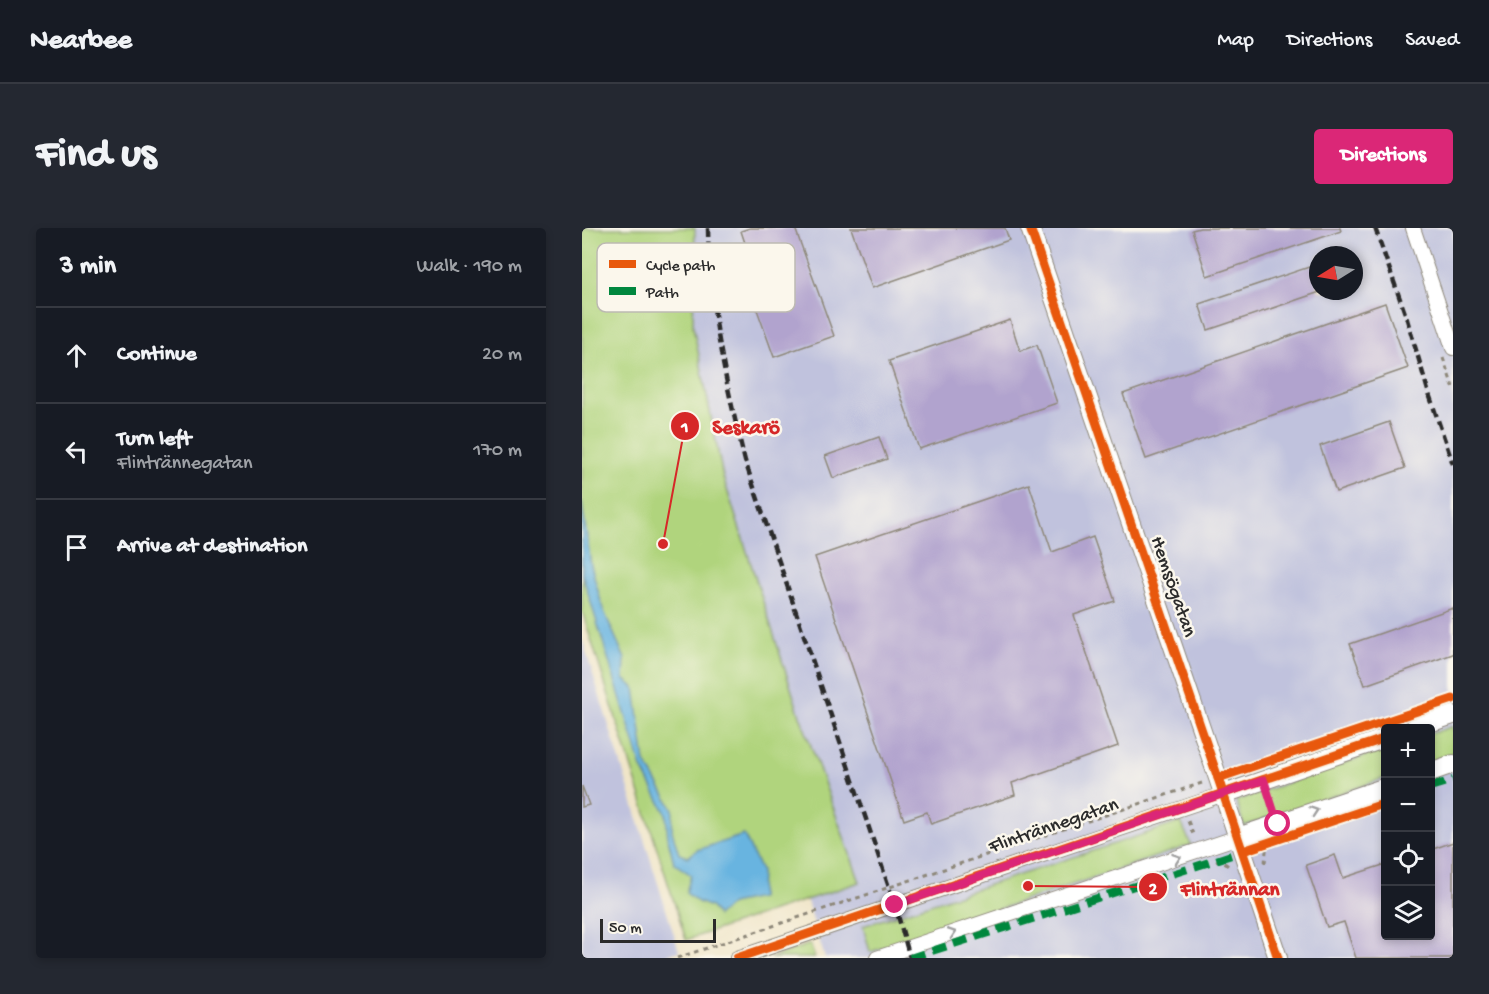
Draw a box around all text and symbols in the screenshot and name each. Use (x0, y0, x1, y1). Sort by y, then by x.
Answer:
text: Nearbee (30, 25, 132, 58)
text: Map (1217, 29, 1254, 54)
text: Directions (1287, 29, 1372, 54)
text: Saved (1405, 29, 1459, 54)
button: Directions (1314, 129, 1453, 184)
text: Find us (36, 132, 156, 181)
legend (597, 243, 795, 312)
north arrow (1309, 246, 1363, 300)
text: 3 min (60, 252, 116, 283)
text: Walk · 190 m (416, 256, 522, 279)
text: Cycle path (646, 258, 716, 277)
text: Path (645, 285, 679, 304)
icon: ahead (60, 339, 93, 372)
text: Continue (117, 342, 197, 368)
text: 20 m (482, 344, 522, 367)
callout: Seskarö (670, 406, 792, 445)
text: Seskarö (712, 417, 780, 442)
text: 1 (680, 418, 689, 439)
text: Turn left (117, 427, 191, 453)
icon: left (60, 435, 93, 468)
text: 170 m (473, 440, 522, 463)
text: Flintrännegatan (117, 453, 252, 476)
icon: arrive (60, 531, 93, 564)
text: Arrive at destination (117, 534, 307, 560)
street label: Hemsögatan (1144, 534, 1200, 641)
map controls (1381, 724, 1435, 940)
button: + (1381, 724, 1435, 778)
button: − (1381, 778, 1435, 832)
street label: Flintrännegatan (985, 794, 1122, 860)
one-way arrow (1308, 806, 1319, 819)
route start (1264, 810, 1290, 836)
button: locate (1381, 832, 1435, 886)
one-way arrow (1171, 852, 1182, 865)
callout: Flintrännan (1138, 868, 1291, 907)
text: Flintrännan (1179, 879, 1281, 904)
text: 2 (1149, 880, 1158, 901)
button: layers (1381, 886, 1435, 940)
route end (881, 891, 907, 917)
scale bar (600, 916, 716, 944)
text: 50 m (609, 920, 642, 939)
one-way arrow (947, 928, 957, 940)

